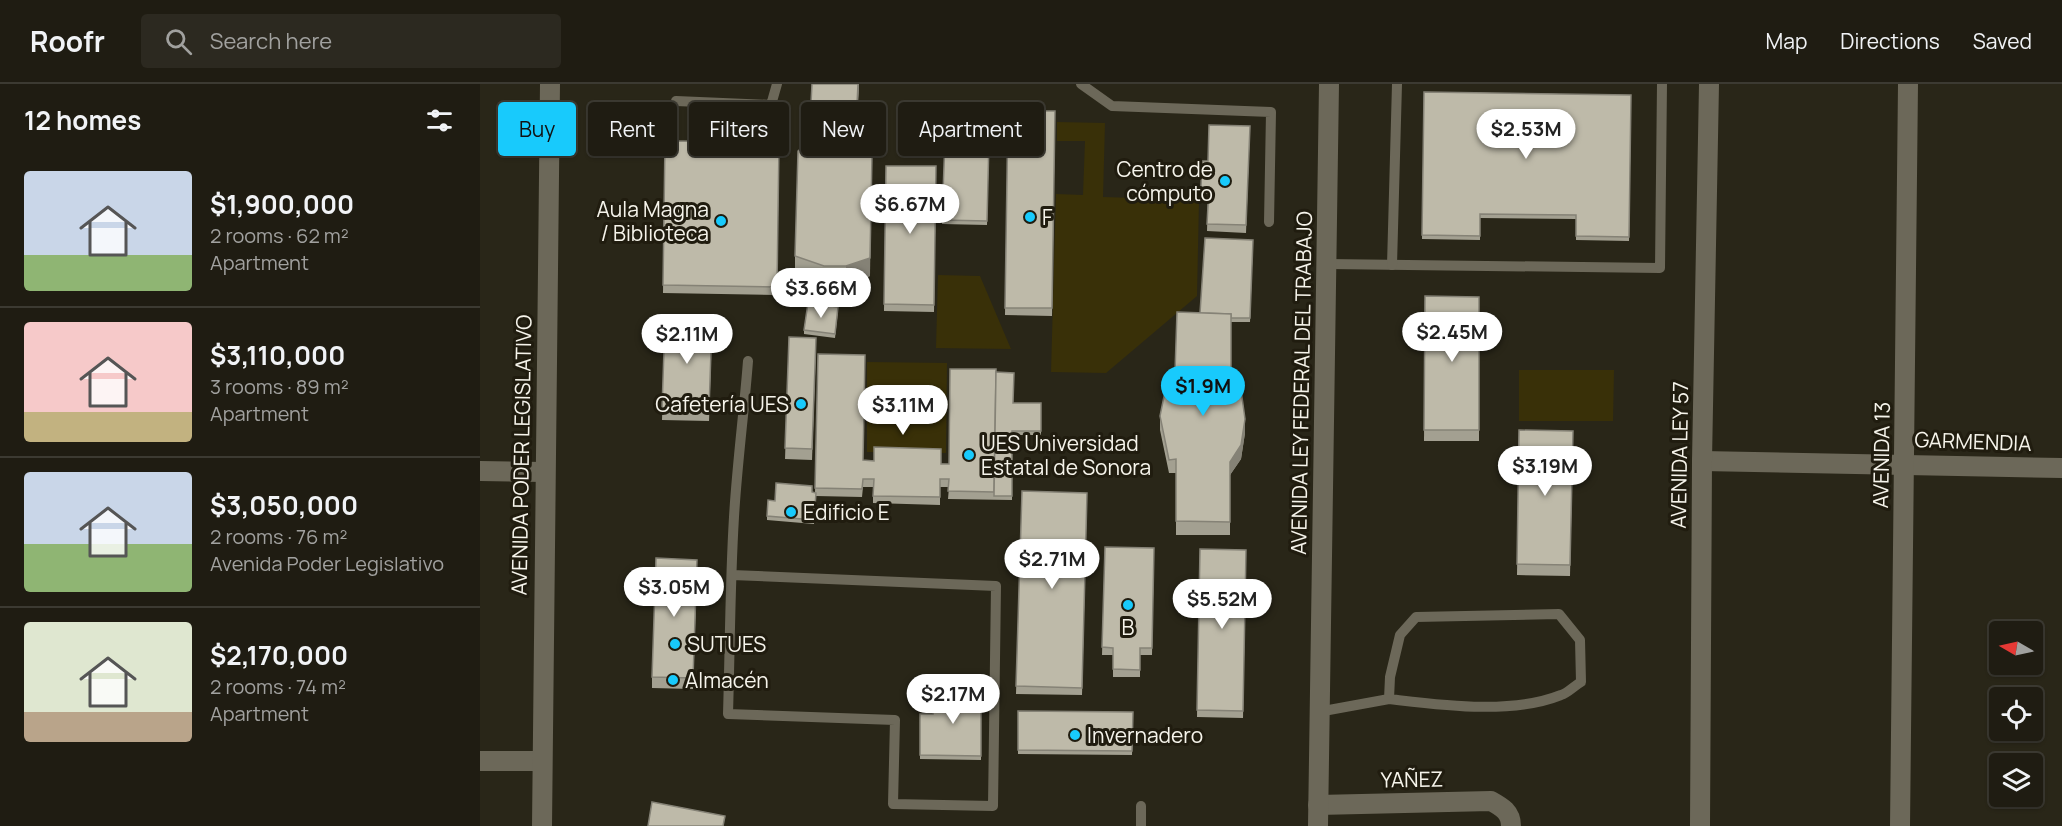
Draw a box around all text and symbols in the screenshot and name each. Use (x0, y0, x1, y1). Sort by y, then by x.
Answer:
search box (141, 14, 561, 68)
text: Roofr (30, 22, 105, 60)
icon: search (162, 25, 195, 58)
text: Search here (210, 26, 332, 56)
text: Map (1766, 27, 1807, 55)
text: Directions (1840, 27, 1940, 55)
text: Saved (1973, 27, 2032, 55)
text: 12 homes (24, 102, 141, 138)
chip: Buy (498, 102, 576, 156)
chip: Rent (588, 102, 677, 156)
chip: Filters (689, 102, 789, 156)
chip: New (801, 102, 886, 156)
chip: Apartment (898, 102, 1044, 156)
icon: filters (423, 104, 456, 137)
pin: $2.53M (1477, 109, 1575, 160)
text: $2.53M (1491, 115, 1562, 142)
place label: Centro de cómputo (1116, 155, 1213, 207)
marker: Centro de cómputo (1218, 174, 1232, 188)
pin: $6.67M (861, 184, 959, 235)
text: $1,900,000 (210, 186, 354, 222)
text: $6.67M (874, 190, 946, 217)
icon: home (72, 195, 144, 267)
place label: Aula Magna / Biblioteca (597, 195, 709, 247)
place label: F (1042, 203, 1053, 231)
marker: F (1023, 210, 1037, 224)
street label: AVENIDA LEY FEDERAL DEL TRABAJO (1284, 211, 1318, 555)
marker: Aula Magna / Biblioteca (714, 214, 728, 228)
text: 2 rooms · 62 m² (210, 222, 349, 249)
text: Apartment (210, 249, 309, 276)
pin: $3.66M (772, 268, 870, 319)
text: $3.66M (785, 274, 857, 301)
pin: $2.45M (1403, 312, 1501, 363)
street label: AVENIDA PODER LEGISLATIVO (505, 314, 537, 596)
pin: $2.11M (638, 314, 736, 365)
text: $2.45M (1416, 318, 1488, 345)
text: $2.11M (656, 320, 718, 347)
text: $3,110,000 (210, 337, 345, 373)
icon: home (72, 346, 144, 418)
pin: $1.9M (1161, 366, 1245, 417)
text: $1.9M (1175, 372, 1231, 399)
text: 3 rooms · 89 m² (210, 373, 349, 400)
street label: AVENIDA LEY 57 (1664, 381, 1694, 529)
pin: $3.11M (854, 385, 952, 436)
place label: Cafetería UES (655, 390, 789, 418)
text: $3.11M (872, 391, 934, 418)
marker: Cafetería UES (794, 397, 808, 411)
text: Apartment (210, 400, 309, 427)
street label: AVENIDA 13 (1866, 401, 1896, 509)
street label: GARMENDIA (1914, 425, 2032, 457)
place label: UES Universidad Estatal de Sonora (981, 429, 1151, 481)
pin: $3.19M (1496, 446, 1594, 497)
marker: UES Universidad Estatal de Sonora (962, 448, 976, 462)
text: $3.19M (1512, 452, 1578, 479)
text: $3,050,000 (210, 487, 358, 523)
icon: home (72, 496, 144, 568)
place label: Edificio E (803, 498, 890, 526)
marker: Edificio E (784, 505, 798, 519)
text: 2 rooms · 76 m² (210, 523, 347, 550)
pin: $2.71M (1003, 539, 1101, 590)
text: $2.71M (1018, 545, 1086, 572)
text: Avenida Poder Legislativo (210, 550, 444, 577)
pin: $3.05M (625, 567, 723, 618)
text: $3.05M (638, 573, 710, 600)
pin: $5.52M (1173, 579, 1271, 630)
text: $5.52M (1187, 585, 1257, 612)
marker: B (1121, 598, 1135, 612)
place label: B (1122, 613, 1135, 641)
north arrow (1989, 621, 2043, 675)
map controls (1989, 621, 2043, 807)
place label: SUTUES (687, 630, 766, 658)
text: $2,170,000 (210, 637, 348, 673)
marker: SUTUES (668, 637, 682, 651)
icon: home (72, 646, 144, 718)
place label: Almacén (685, 666, 769, 694)
text: 2 rooms · 74 m² (210, 673, 346, 700)
marker: Almacén (666, 673, 680, 687)
pin: $2.17M (904, 674, 1002, 725)
text: $2.17M (921, 680, 985, 707)
button: locate (1989, 687, 2043, 741)
text: Apartment (210, 700, 309, 727)
place label: Invernadero (1087, 721, 1203, 749)
marker: Invernadero (1068, 728, 1082, 742)
button: layers (1989, 753, 2043, 807)
street label: YAÑEZ (1380, 764, 1444, 794)

